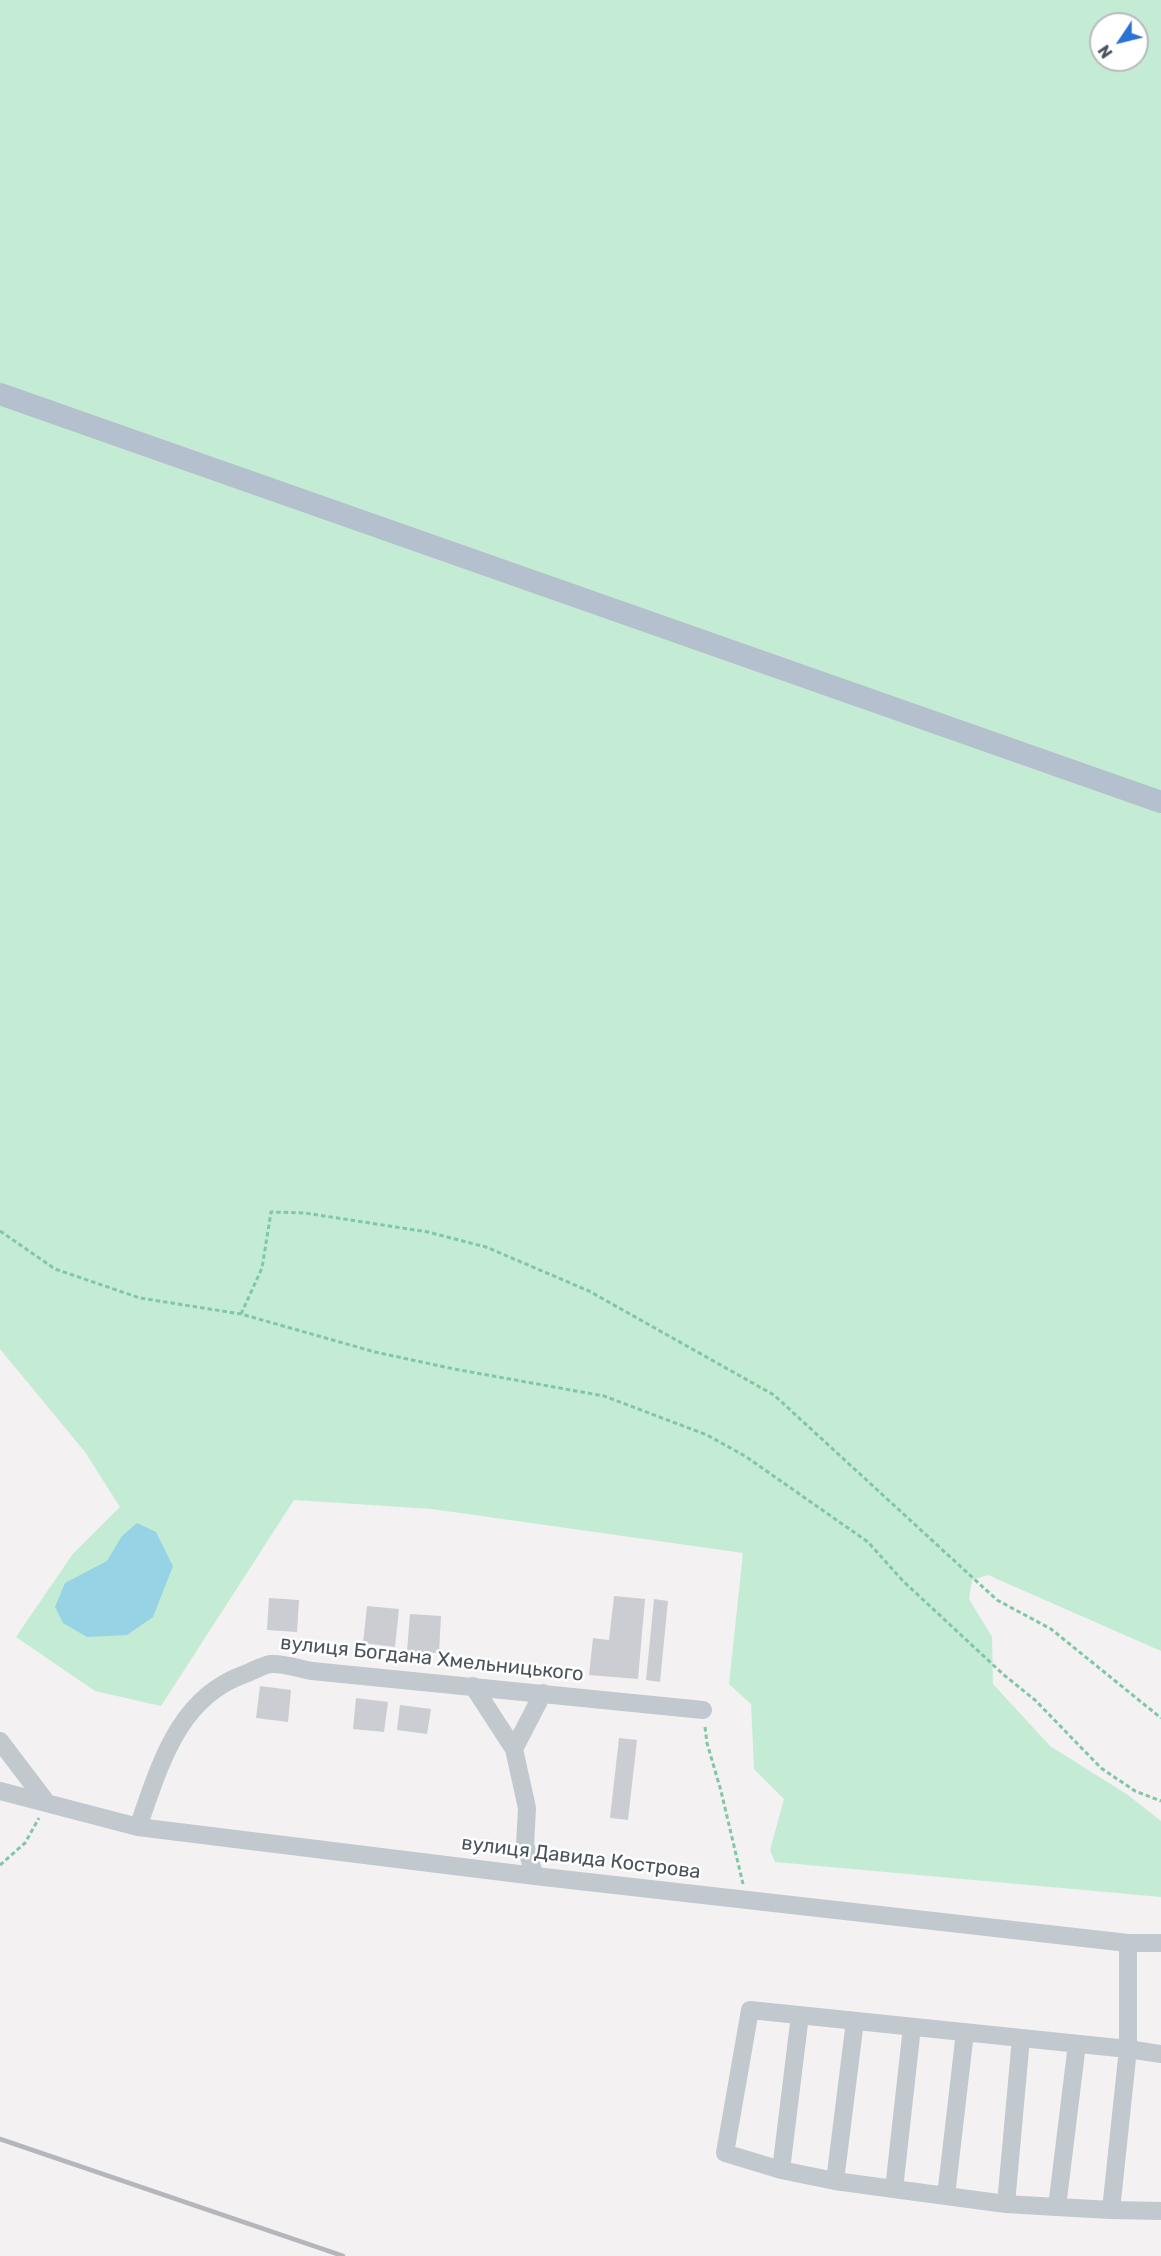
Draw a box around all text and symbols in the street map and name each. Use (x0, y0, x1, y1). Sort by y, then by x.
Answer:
north arrow (1089, 12, 1149, 72)
text: N (1094, 41, 1117, 62)
street label: вулиця Богдана Хмельницького (279, 1631, 585, 1687)
street label: вулиця Давида Кострова (460, 1831, 702, 1885)

